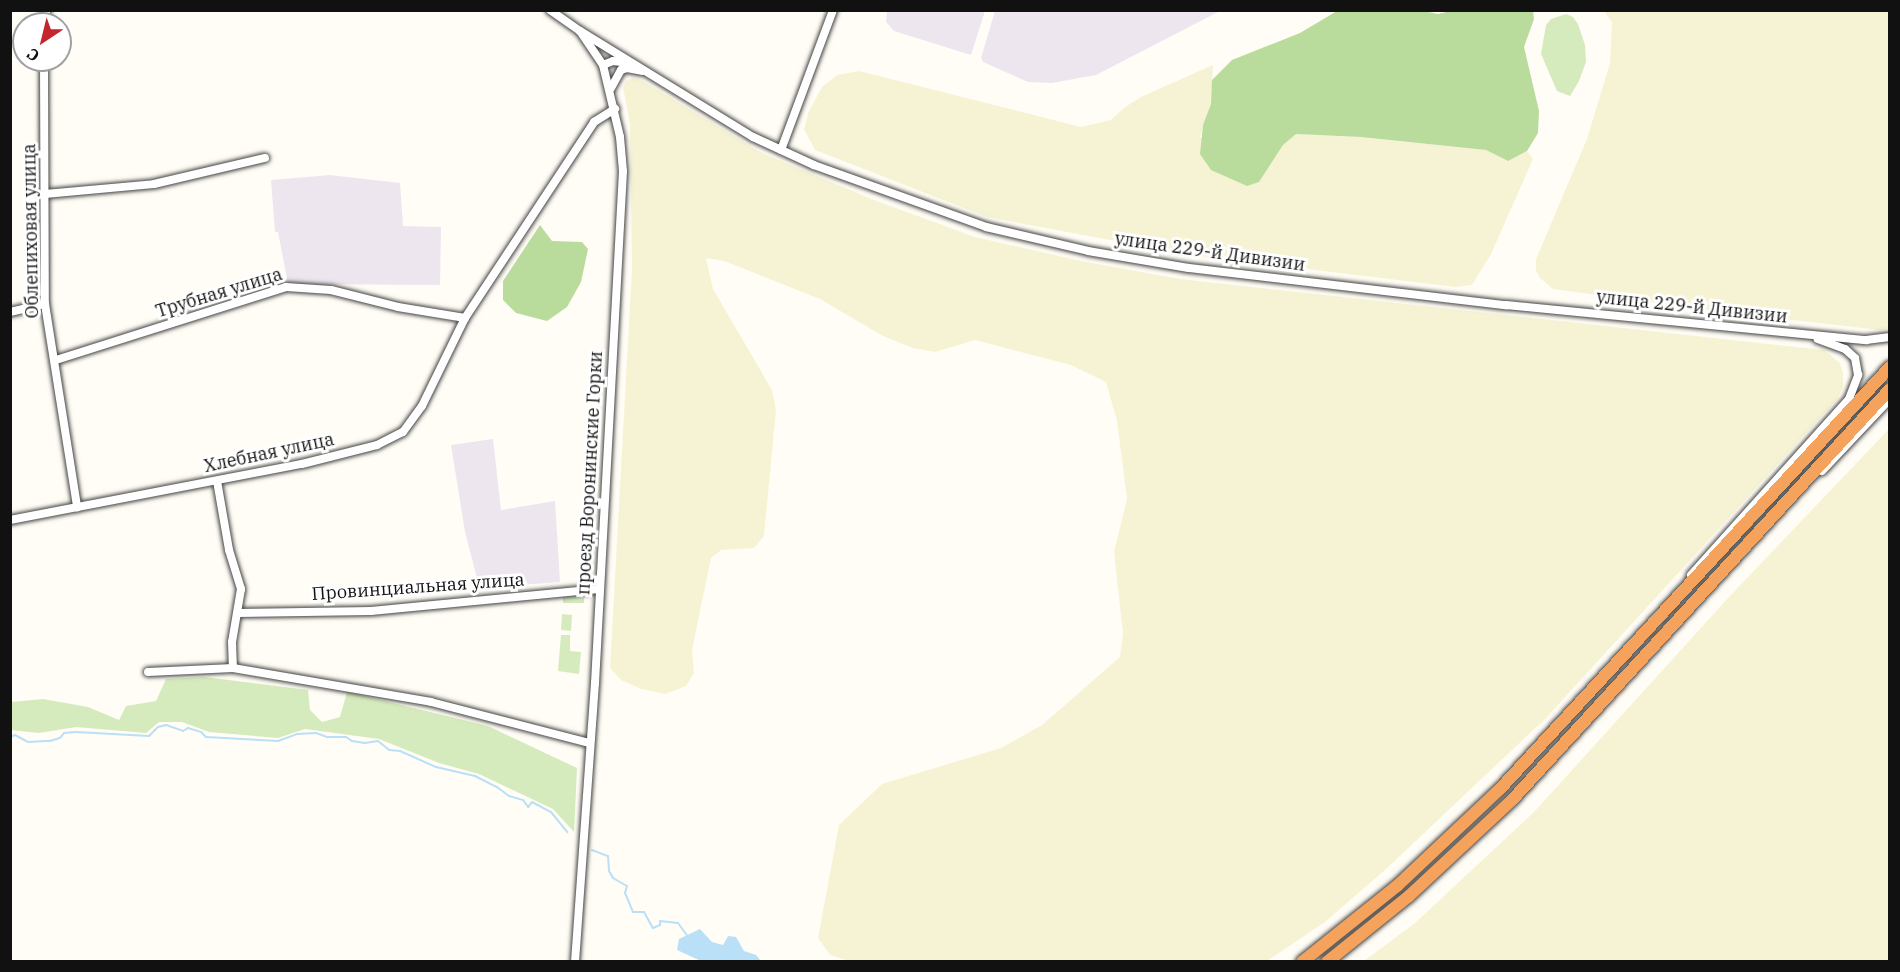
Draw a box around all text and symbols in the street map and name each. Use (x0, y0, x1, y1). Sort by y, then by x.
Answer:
north arrow (12, 12, 72, 72)
text: С (23, 44, 43, 66)
street label: Облепиховая улица (19, 143, 43, 319)
street label: улица 229-й Дивизии (1113, 228, 1307, 276)
street label: Трубная улица (153, 263, 285, 323)
street label: улица 229-й Дивизии (1595, 286, 1789, 328)
street label: проезд Воронинские Горки (573, 350, 607, 596)
street label: Хлебная улица (202, 429, 336, 477)
street label: Провинциальная улица (311, 569, 525, 605)

